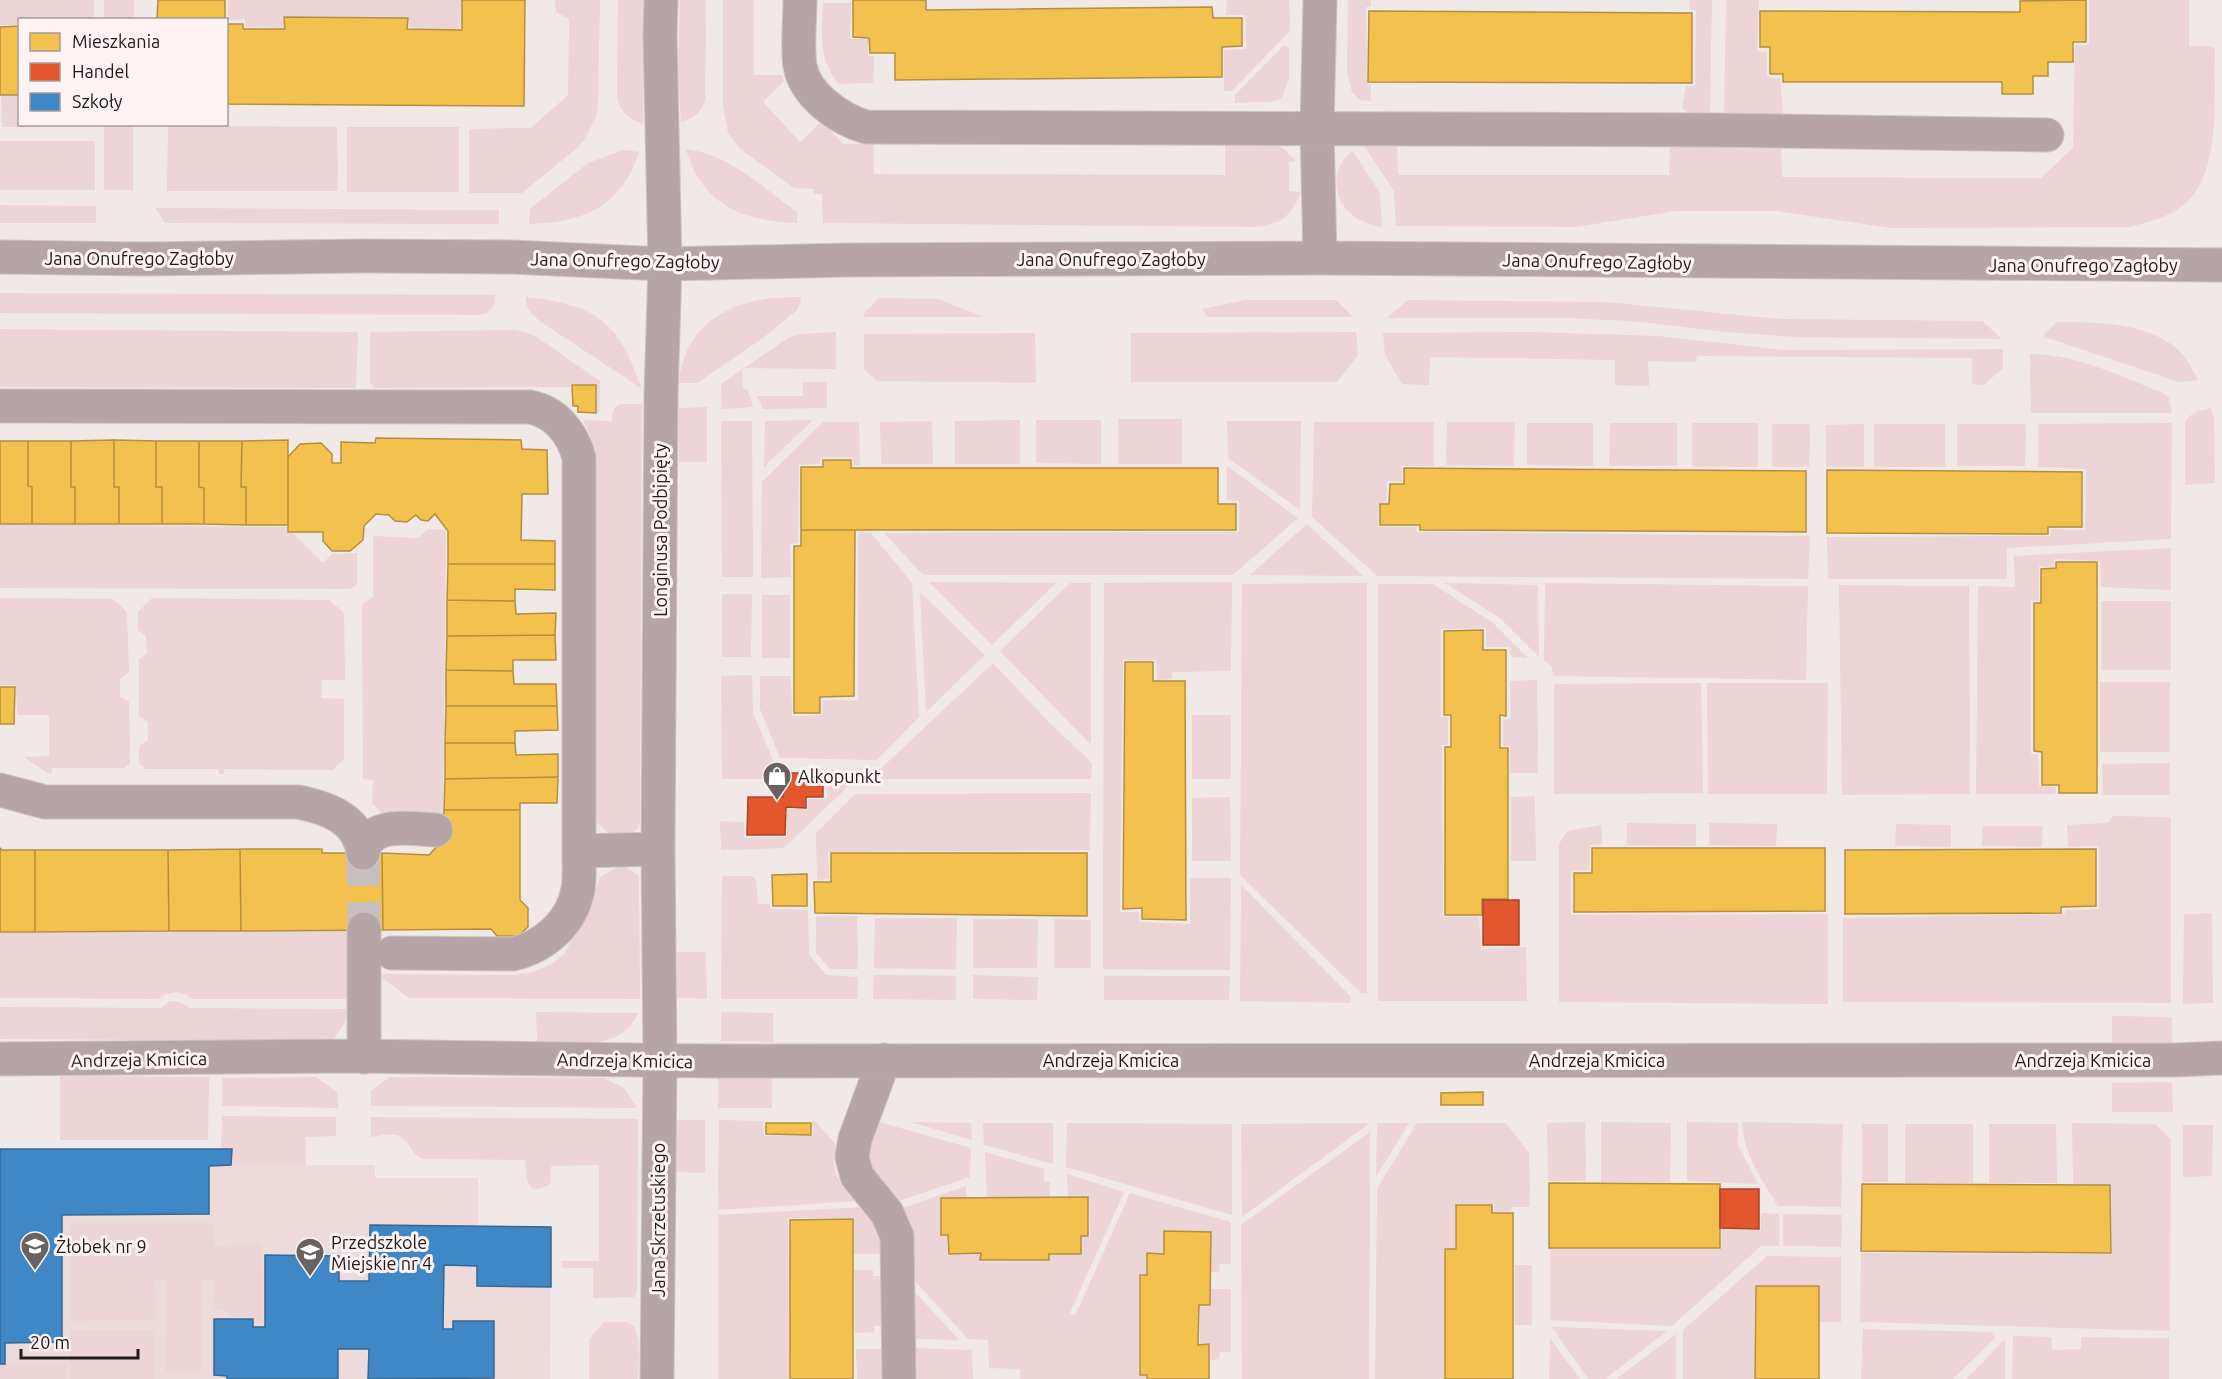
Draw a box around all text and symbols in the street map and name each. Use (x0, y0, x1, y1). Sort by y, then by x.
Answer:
legend (18, 18, 228, 126)
text: Mieszkania (72, 31, 160, 51)
text: Handel (72, 61, 130, 81)
text: Szkoły (72, 91, 123, 111)
street label: Jana Onufrego Zagłoby (44, 248, 234, 268)
street label: Jana Onufrego Zagłoby (530, 248, 720, 272)
street label: Jana Onufrego Zagłoby (1016, 249, 1206, 269)
street label: Jana Onufrego Zagłoby (1502, 249, 1692, 273)
street label: Jana Onufrego Zagłoby (1988, 255, 2178, 275)
street label: Longinusa Podbipięty (650, 443, 670, 617)
shop icon: Alkopunkt (761, 760, 793, 802)
place label: Alkopunkt (798, 766, 881, 786)
street label: Andrzeja Kmicica (71, 1048, 207, 1070)
street label: Andrzeja Kmicica (557, 1049, 693, 1071)
street label: Andrzeja Kmicica (1043, 1050, 1179, 1070)
street label: Andrzeja Kmicica (1529, 1050, 1665, 1070)
street label: Andrzeja Kmicica (2015, 1050, 2151, 1070)
street label: Jana Skrzetuskiego (648, 1143, 668, 1297)
school or university icon: Żłobek nr 9 (19, 1230, 51, 1272)
place label: Przedszkole Miejskie nr 4 (331, 1232, 432, 1273)
place label: Żłobek nr 9 (56, 1236, 147, 1256)
school or university icon: Przedszkole Miejskie nr 4 (294, 1236, 326, 1278)
scale bar (21, 1322, 138, 1360)
text: 20 m (30, 1332, 70, 1352)

